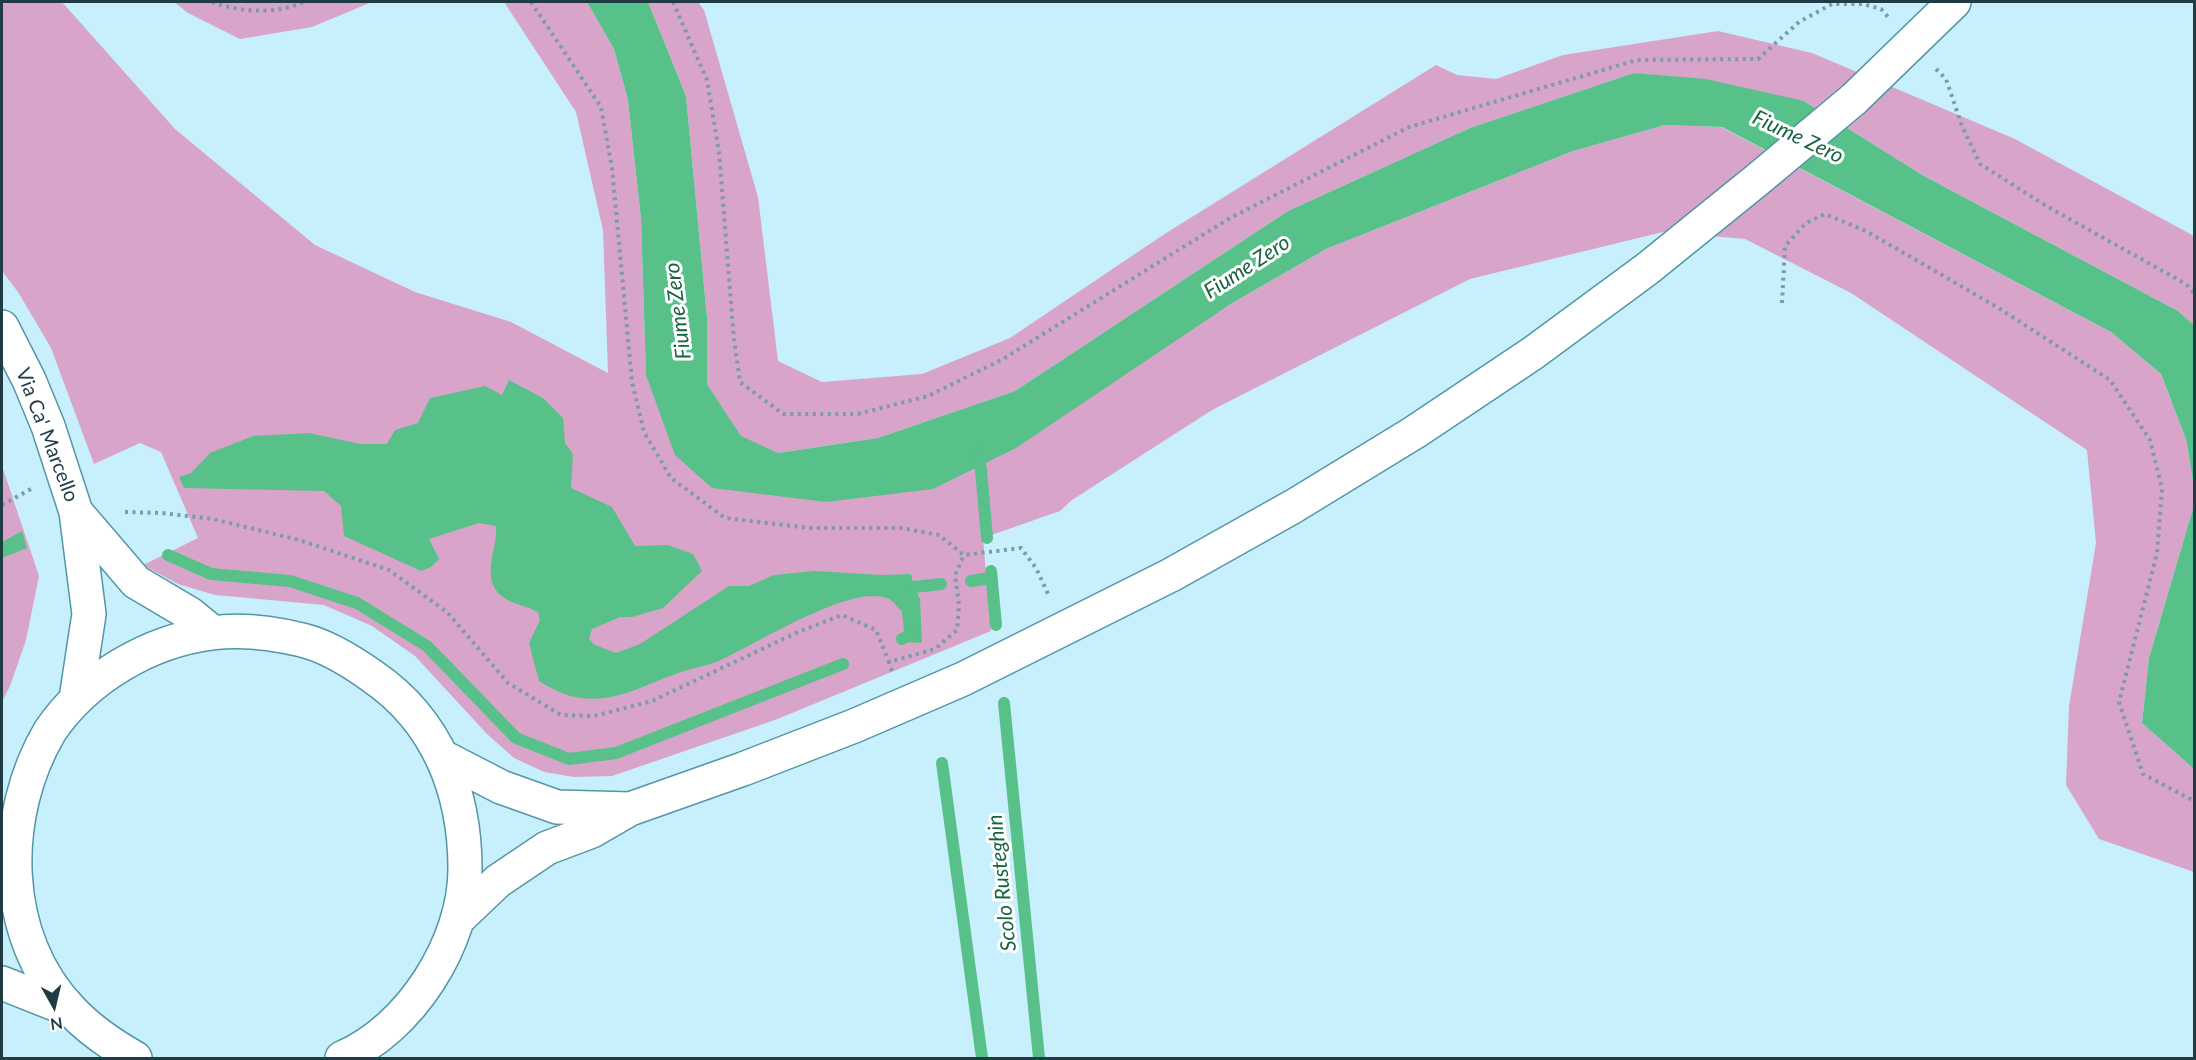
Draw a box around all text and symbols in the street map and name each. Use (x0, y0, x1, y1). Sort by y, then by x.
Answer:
water label: Fiume Zero (1749, 105, 1847, 169)
water label: Fiume Zero (1199, 230, 1295, 304)
water label: Fiume Zero (660, 261, 696, 361)
street label: Via Ca' Marcello (10, 365, 84, 505)
water label: Scolo Rusteghin (982, 813, 1022, 953)
north arrow (24, 976, 84, 1036)
text: N (49, 1014, 64, 1035)

